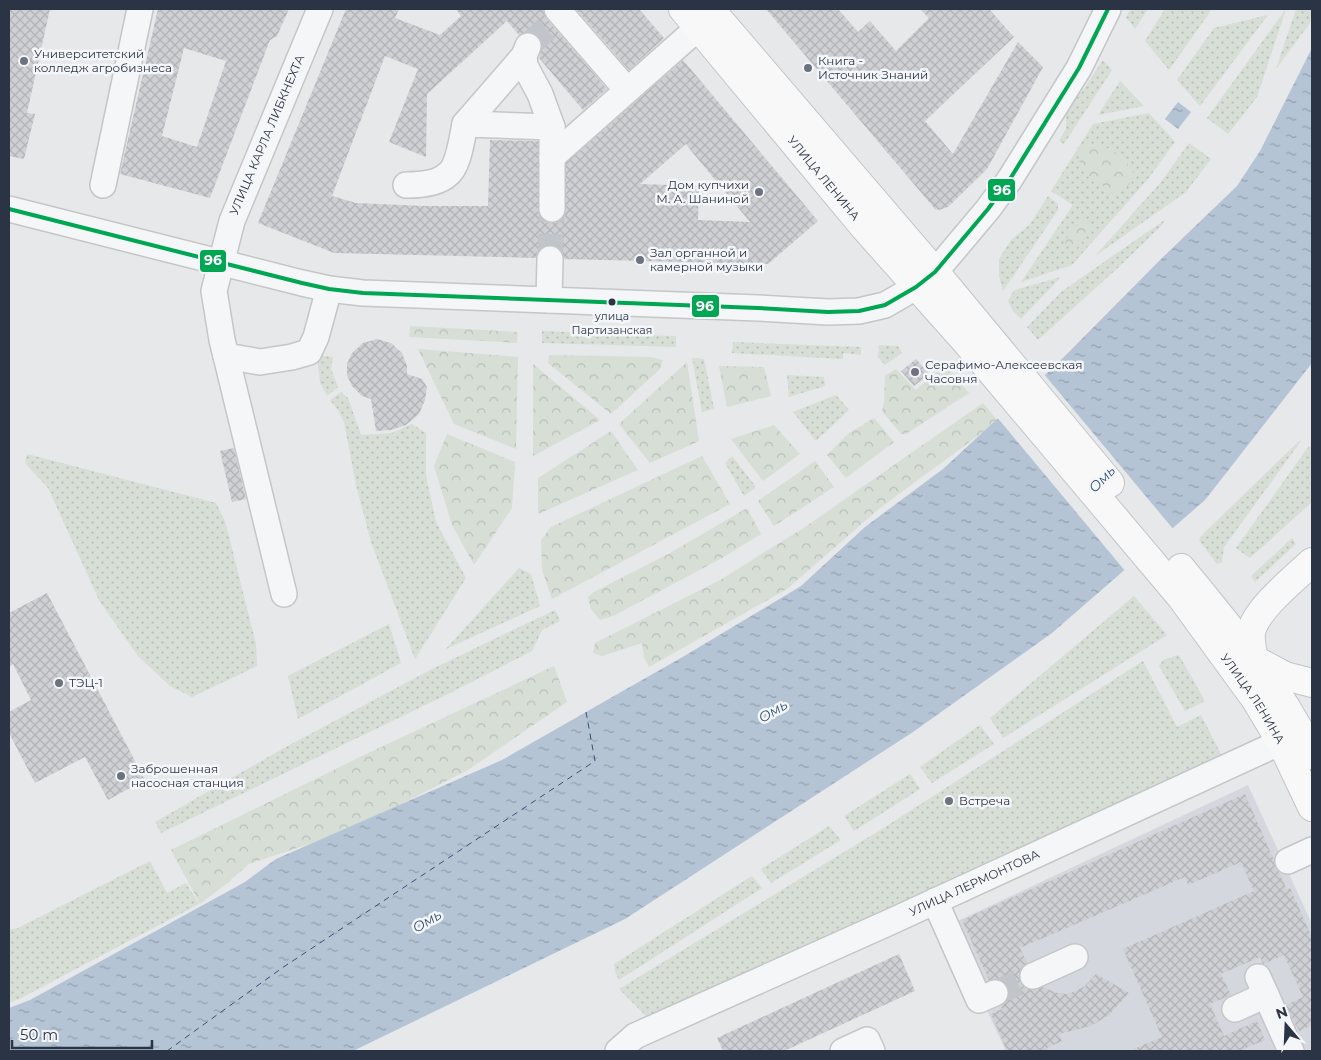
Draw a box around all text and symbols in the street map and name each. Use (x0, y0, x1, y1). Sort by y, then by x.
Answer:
place label: Университетский колледж агробизнеса (34, 46, 172, 75)
street label: УЛИЦА КАРЛА ЛИБКНЕХТА (226, 52, 307, 217)
place label: Книга - Источник Знаний (818, 53, 928, 82)
marker: Университетский колледж агробизнеса (18, 55, 30, 67)
marker: Книга - Источник Знаний (802, 62, 814, 74)
street label: УЛИЦА ЛЕНИНА (785, 133, 863, 223)
place label: Дом купчихи М. А. Шаниной (656, 177, 749, 206)
line badge: 96 (987, 178, 1016, 202)
text: 96 (993, 181, 1011, 199)
marker: Дом купчихи М. А. Шаниной (753, 186, 765, 198)
place label: Зал органной и камерной музыки (650, 245, 763, 274)
line badge: 96 (199, 249, 227, 273)
text: 96 (204, 251, 222, 269)
marker: Зал органной и камерной музыки (634, 254, 646, 266)
line badge: 96 (691, 294, 720, 318)
marker: улица Партизанская (607, 297, 617, 307)
text: 96 (696, 297, 714, 315)
place label: улица Партизанская (572, 309, 652, 337)
place label: Серафимо-Алексеевская Часовня (925, 357, 1083, 386)
marker: Серафимо-Алексеевская Часовня (909, 366, 921, 378)
water label: Омь (1085, 462, 1119, 496)
street label: УЛИЦА ЛЕНИНА (1218, 650, 1288, 746)
place label: ТЭЦ-1 (69, 675, 103, 690)
marker: ТЭЦ-1 (53, 677, 65, 689)
water label: Омь (755, 695, 791, 727)
place label: Заброшенная насосная станция (131, 761, 244, 790)
marker: Заброшенная насосная станция (115, 770, 127, 782)
place label: Встреча (959, 793, 1010, 808)
marker: Встреча (943, 795, 955, 807)
street label: УЛИЦА ЛЕРМОНТОВА (907, 846, 1042, 919)
water label: Омь (409, 905, 445, 937)
north arrow (1261, 1000, 1311, 1050)
text: N (1273, 1002, 1290, 1023)
scale bar (12, 1018, 152, 1050)
text: 50 m (20, 1025, 58, 1044)

